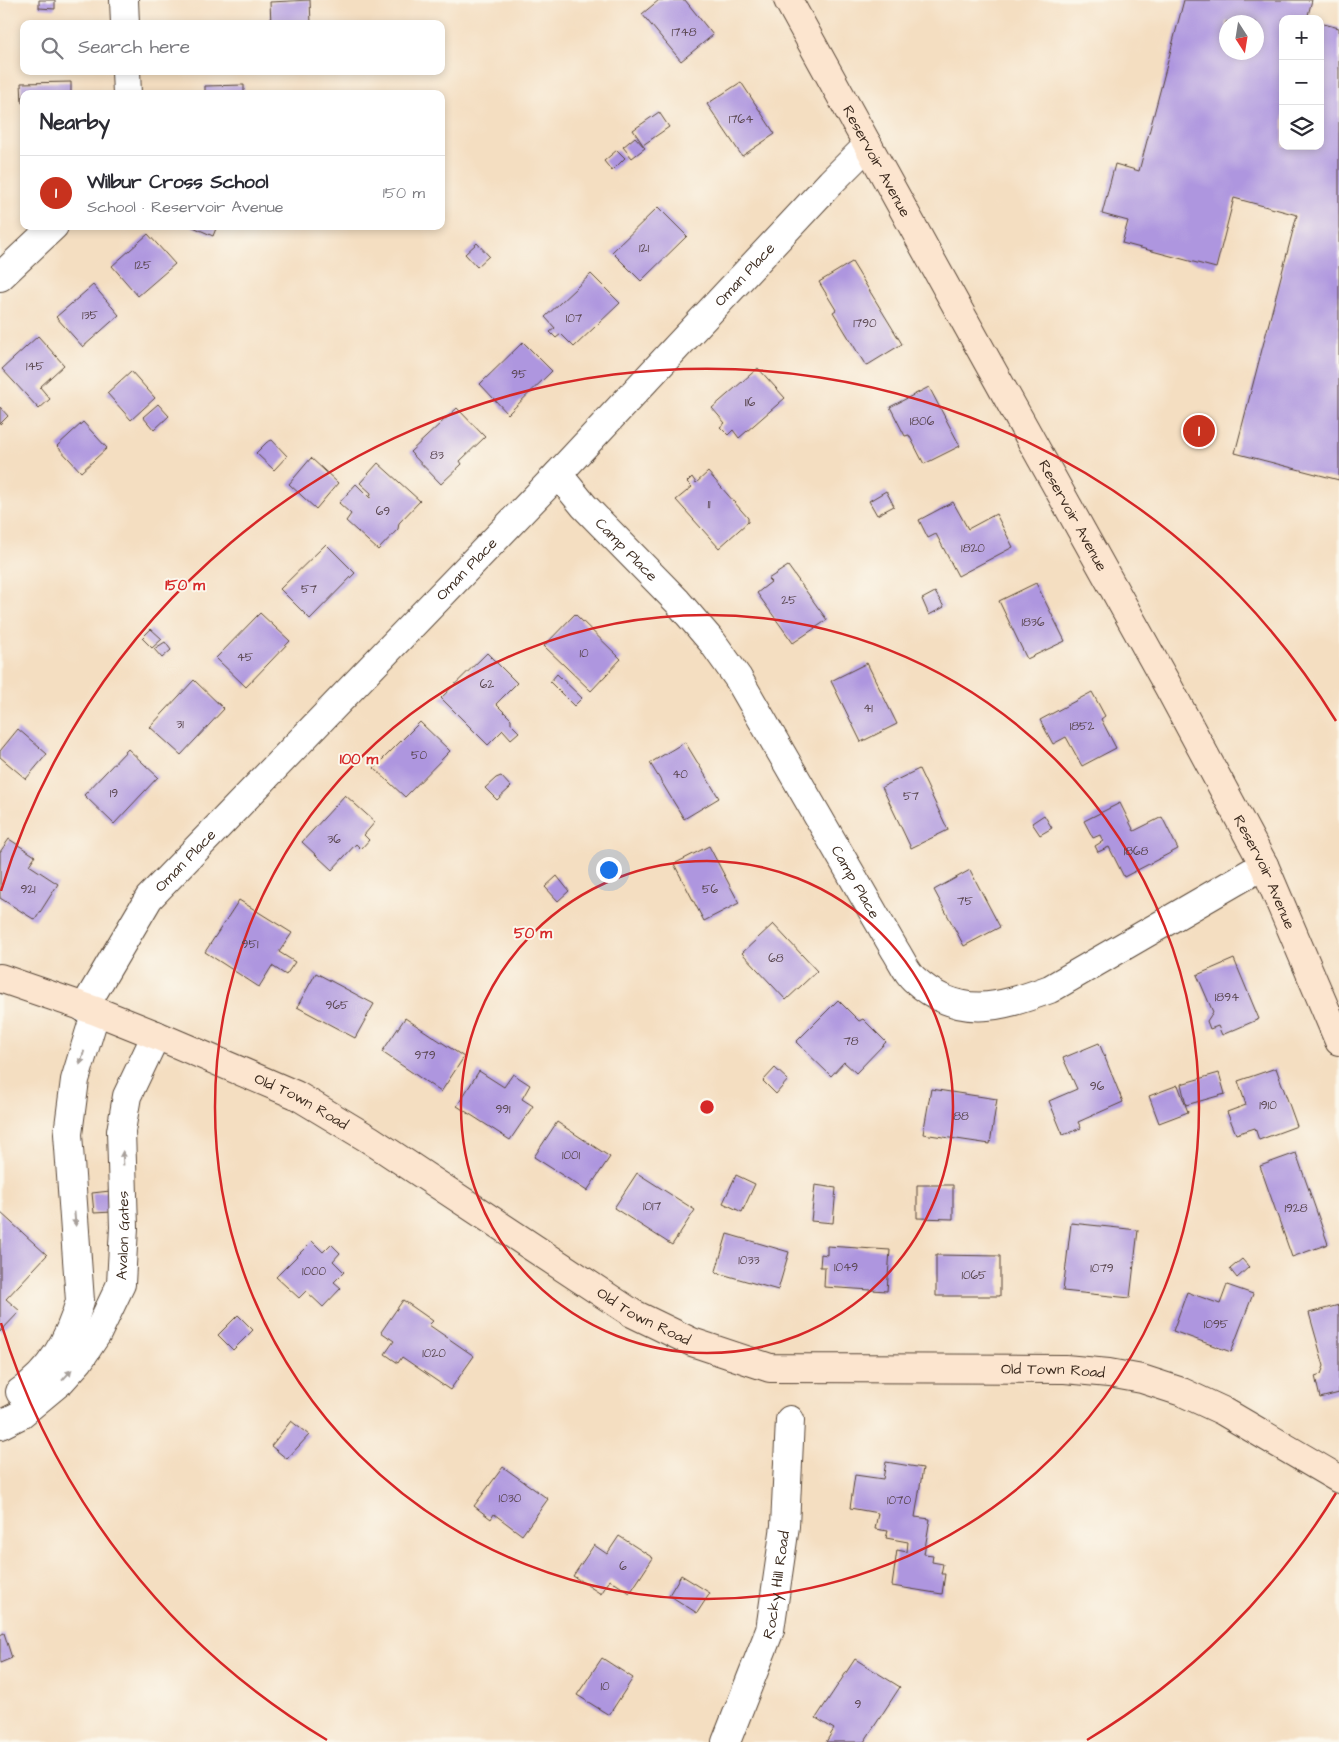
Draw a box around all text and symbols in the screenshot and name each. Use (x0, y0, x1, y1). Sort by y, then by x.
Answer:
north arrow (1219, 15, 1264, 60)
map controls (1279, 15, 1324, 150)
button: + (1279, 15, 1324, 60)
search box (20, 20, 445, 75)
house number: 1748 (672, 24, 697, 41)
icon: search (38, 34, 66, 62)
text: Search here (78, 34, 190, 61)
button: − (1279, 60, 1324, 105)
street label: Reservoir Avenue (838, 102, 916, 221)
button: layers (1279, 105, 1324, 150)
text: Nearby (40, 108, 110, 137)
house number: 1764 (729, 111, 753, 128)
text: Wilbur Cross School (87, 169, 268, 196)
text: 1 (55, 182, 57, 204)
text: 150 m (383, 182, 425, 204)
text: School · Reservoir Avenue (87, 196, 283, 218)
street label: Oman Place (709, 238, 780, 311)
house number: 121 (639, 240, 649, 257)
house number: 125 (135, 257, 152, 274)
house number: 135 (82, 307, 99, 324)
house number: 107 (566, 310, 583, 327)
house number: 1790 (853, 315, 877, 332)
house number: 145 (26, 358, 45, 375)
house number: 95 (511, 366, 527, 383)
house number: 116 (745, 394, 756, 411)
pin: 1 (1183, 412, 1215, 450)
house number: 1806 (910, 413, 935, 430)
house number: 83 (430, 447, 444, 464)
street label: Reservoir Avenue (1034, 456, 1112, 575)
house number: 11 (707, 496, 711, 513)
house number: 69 (376, 503, 390, 520)
street label: Camp Place (590, 513, 663, 586)
street label: Oman Place (431, 533, 502, 605)
house number: 1820 (961, 540, 985, 557)
text: 150 m (165, 575, 205, 596)
house number: 57 (301, 581, 318, 598)
house number: 25 (781, 592, 797, 609)
house number: 1836 (1022, 614, 1045, 631)
house number: 10 (579, 645, 589, 662)
house number: 45 (237, 649, 254, 666)
house number: 62 (480, 676, 494, 693)
house number: 41 (863, 700, 873, 717)
house number: 31 (176, 716, 184, 733)
house number: 1852 (1070, 718, 1094, 735)
house number: 50 (411, 747, 427, 764)
text: 100 m (340, 749, 379, 770)
house number: 40 (672, 766, 688, 783)
house number: 19 (110, 785, 118, 802)
house number: 57 (903, 788, 920, 805)
street label: Reservoir Avenue (1229, 811, 1301, 932)
street label: Oman Place (150, 824, 221, 897)
house number: 36 (327, 831, 341, 848)
street label: Camp Place (826, 841, 885, 923)
house number: 1868 (1124, 843, 1149, 860)
your location (596, 857, 622, 883)
house number: 921 (20, 881, 36, 898)
house number: 56 (702, 881, 718, 898)
house number: 75 (957, 893, 973, 910)
text: 50 m (514, 923, 552, 944)
house number: 951 (242, 936, 259, 953)
house number: 68 (768, 950, 784, 967)
house number: 1894 (1215, 989, 1239, 1006)
house number: 965 (326, 997, 349, 1014)
house number: 78 (843, 1033, 859, 1050)
house number: 979 (414, 1047, 436, 1064)
one-way arrow (77, 1051, 85, 1066)
street label: Old Town Road (251, 1068, 353, 1135)
house number: 96 (1090, 1078, 1105, 1095)
house number: 1910 (1259, 1097, 1277, 1114)
centre of rings (698, 1098, 716, 1116)
house number: 991 (495, 1101, 511, 1118)
house number: 88 (953, 1108, 969, 1125)
house number: 1001 (562, 1147, 581, 1164)
one-way arrow (118, 1150, 126, 1166)
street label: Avalon Gates (111, 1190, 135, 1281)
house number: 1017 (643, 1198, 662, 1215)
house number: 1928 (1284, 1200, 1308, 1217)
one-way arrow (71, 1211, 79, 1227)
house number: 1033 (738, 1252, 760, 1269)
house number: 1049 (834, 1259, 858, 1276)
house number: 1079 (1090, 1260, 1114, 1277)
house number: 1000 (302, 1263, 327, 1280)
house number: 1065 (961, 1267, 987, 1284)
street label: Old Town Road (593, 1282, 694, 1350)
house number: 1095 (1204, 1316, 1229, 1333)
house number: 1020 (422, 1345, 446, 1362)
street label: Old Town Road (1001, 1358, 1106, 1383)
one-way arrow (61, 1369, 72, 1382)
house number: 1030 (499, 1490, 522, 1507)
house number: 1070 (887, 1492, 911, 1509)
street label: Rocky Hill Road (757, 1529, 795, 1642)
house number: 6 (619, 1558, 627, 1575)
house number: 10 (600, 1678, 610, 1695)
house number: 9 (855, 1696, 862, 1713)

